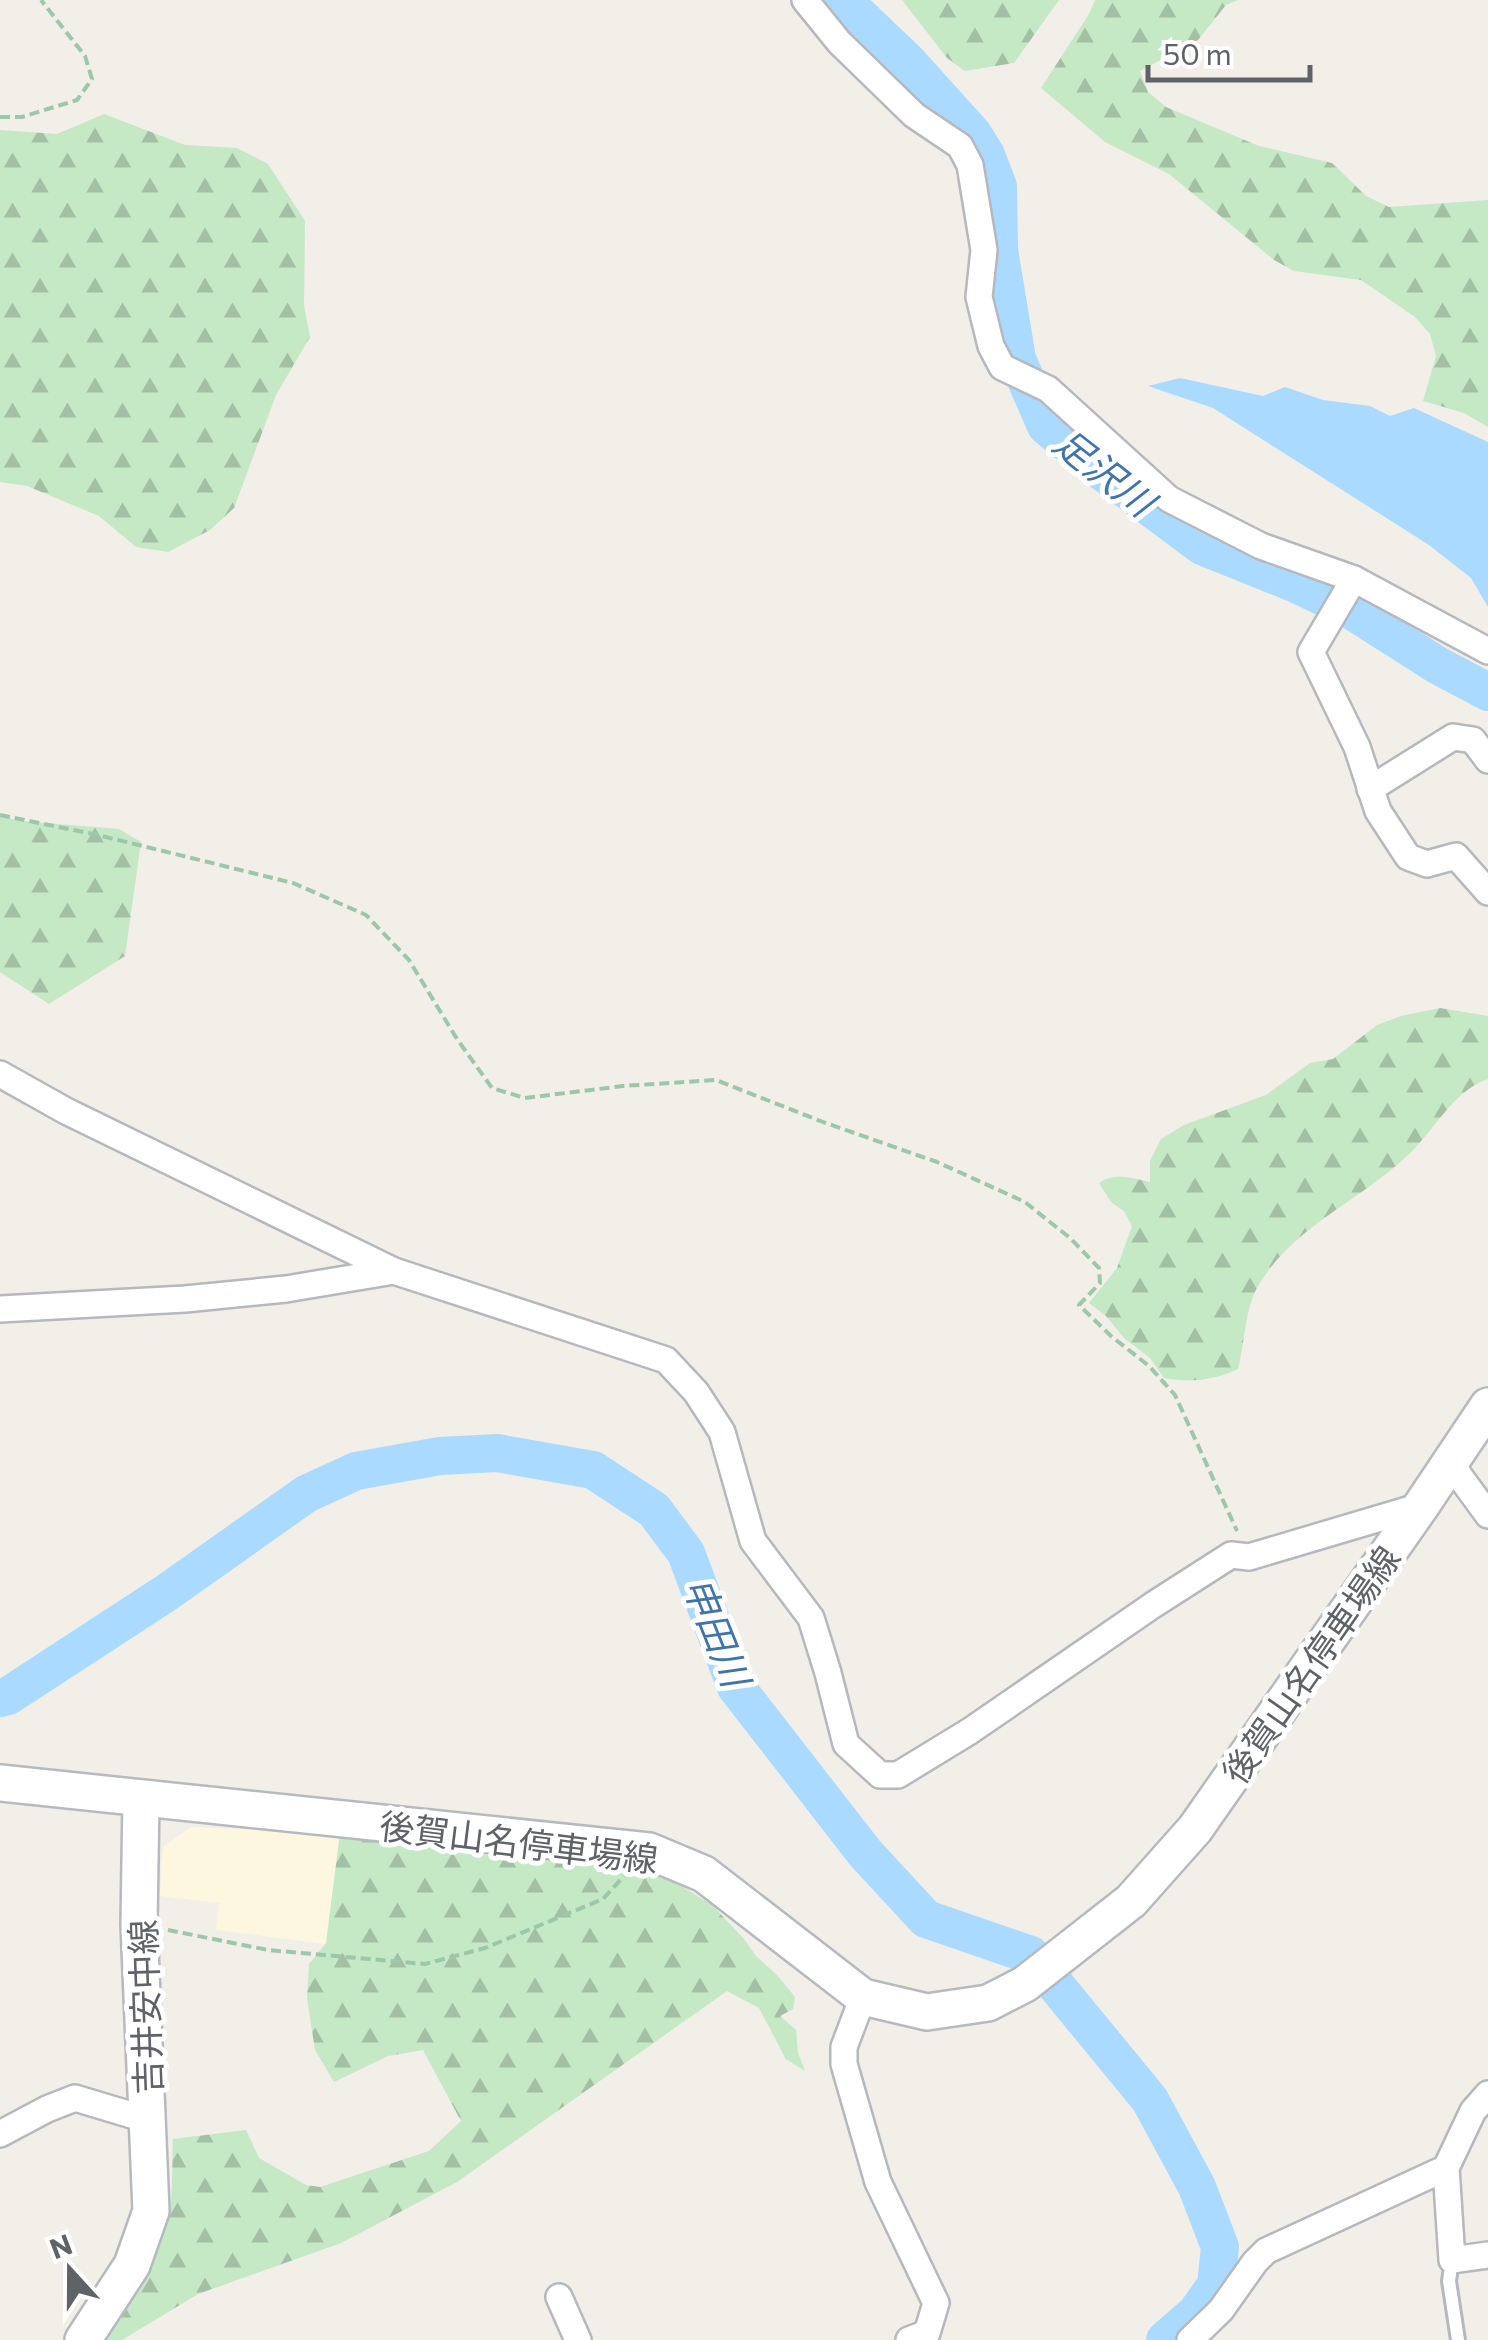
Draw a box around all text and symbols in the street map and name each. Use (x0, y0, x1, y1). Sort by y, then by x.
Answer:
scale bar (1148, 20, 1310, 82)
text: 50 m (1163, 34, 1232, 71)
water label: 足沢川 (1046, 417, 1168, 527)
street label: 後賀山名停車場線 (1212, 1537, 1408, 1791)
water label: 申田川 (675, 1569, 763, 1696)
street label: 後賀山名停車場線 (377, 1803, 661, 1879)
street label: 吉井安中線 (119, 1919, 169, 2095)
north arrow (20, 2220, 120, 2320)
text: N (45, 2226, 77, 2265)

